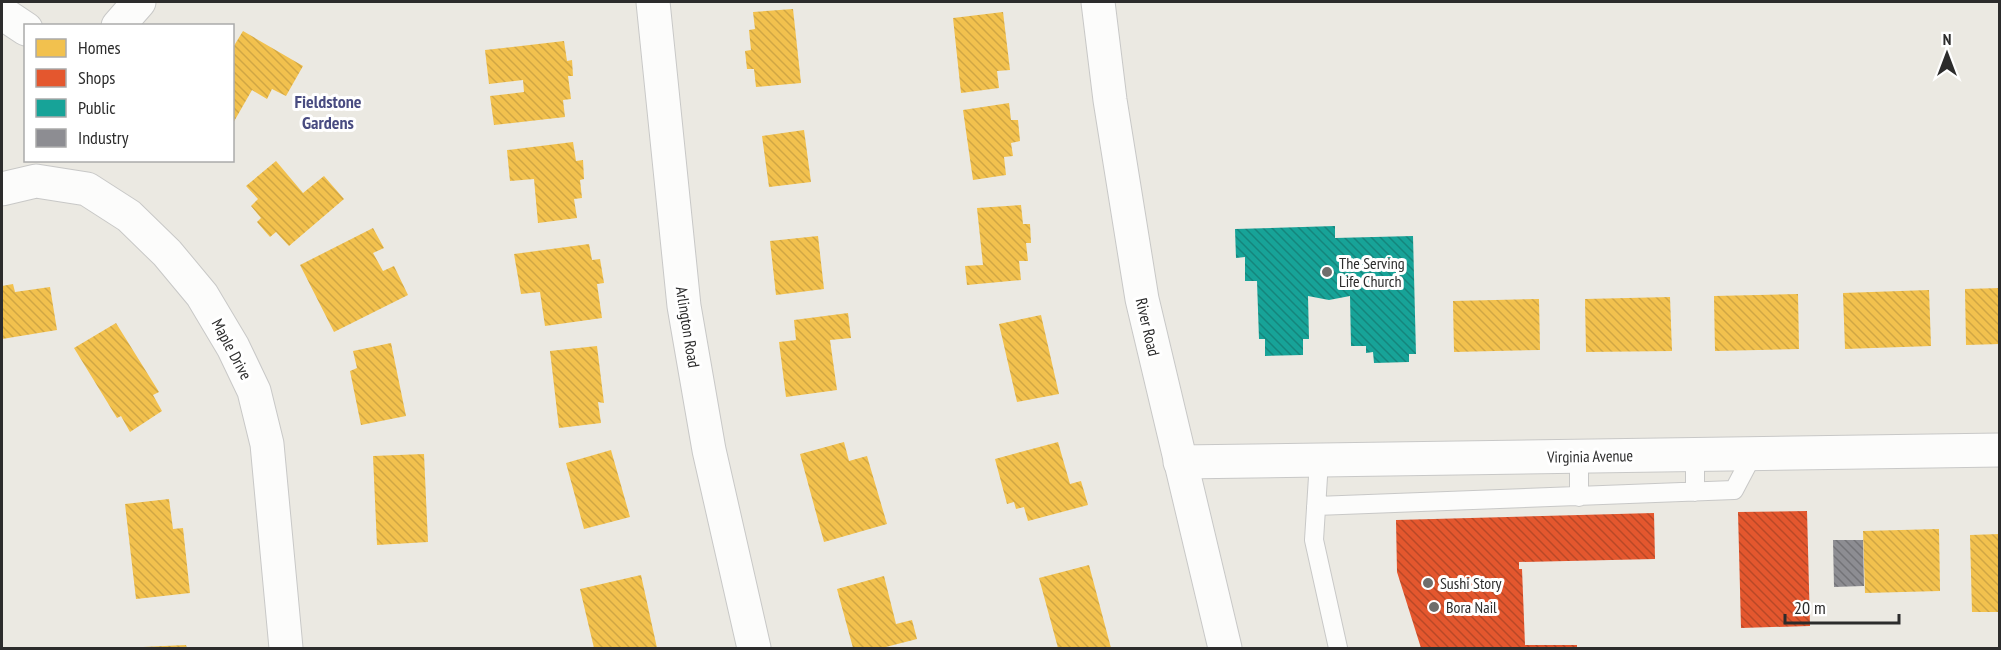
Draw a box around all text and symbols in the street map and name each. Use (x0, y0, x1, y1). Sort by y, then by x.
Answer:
legend (24, 24, 234, 162)
north arrow (1917, 24, 1977, 84)
text: N (1943, 29, 1951, 49)
text: Homes (78, 36, 121, 59)
text: Shops (78, 66, 115, 89)
district label: Fieldstone Gardens (294, 90, 362, 134)
text: Public (78, 96, 116, 119)
text: Industry (78, 126, 129, 149)
place label: The Serving Life Church (1339, 253, 1405, 291)
marker: The Serving Life Church (1320, 265, 1334, 279)
street label: Arlington Road (672, 285, 704, 369)
street label: River Road (1132, 296, 1164, 358)
street label: Maple Drive (208, 315, 256, 383)
street label: Virginia Avenue (1546, 445, 1633, 467)
place label: Sushi Story (1440, 573, 1502, 593)
marker: Sushi Story (1421, 576, 1435, 590)
scale bar (1785, 587, 1899, 625)
text: 20 m (1794, 596, 1826, 619)
place label: Bora Nail (1446, 597, 1497, 617)
marker: Bora Nail (1427, 600, 1441, 614)

